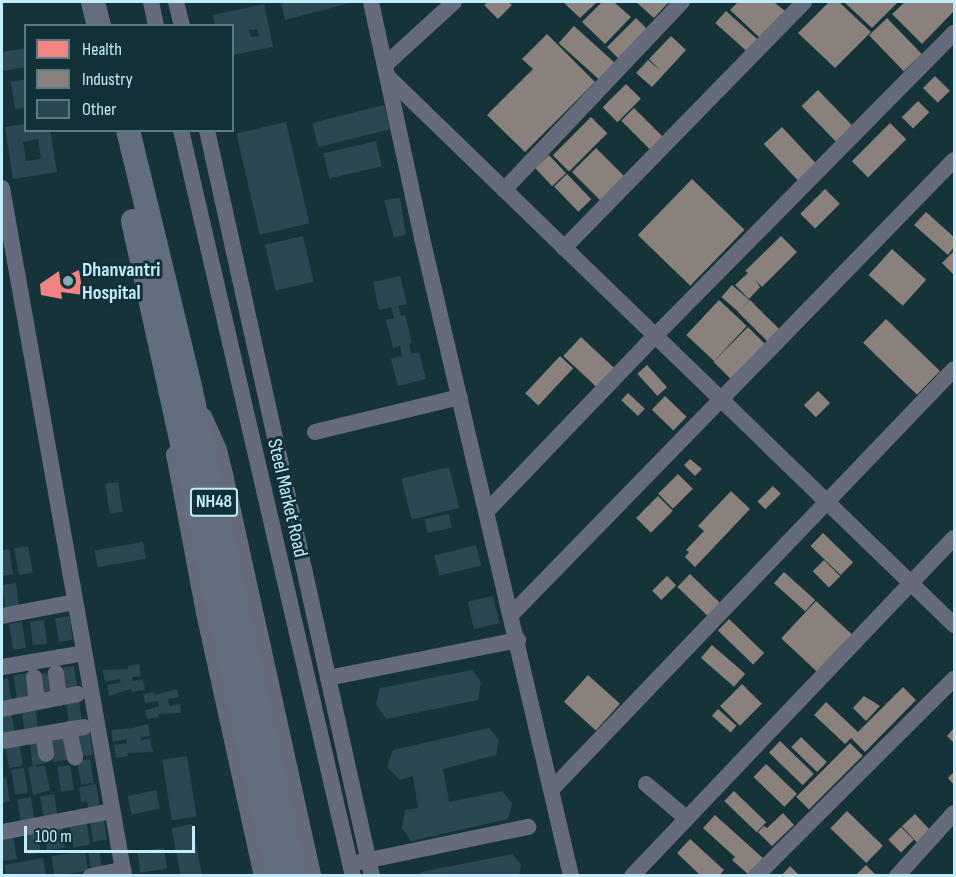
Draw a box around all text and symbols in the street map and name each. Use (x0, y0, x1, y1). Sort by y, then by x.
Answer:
legend (24, 24, 234, 132)
text: Health (82, 39, 122, 60)
text: Industry (82, 69, 133, 90)
text: Other (82, 99, 116, 120)
place label: Dhanvantri Hospital (82, 258, 160, 305)
marker: Dhanvantri Hospital (59, 272, 77, 290)
street label: Steel Market Road (262, 436, 312, 560)
road number: NH48 (188, 487, 240, 517)
scale bar (27, 814, 198, 852)
text: 100 m (35, 826, 72, 847)

